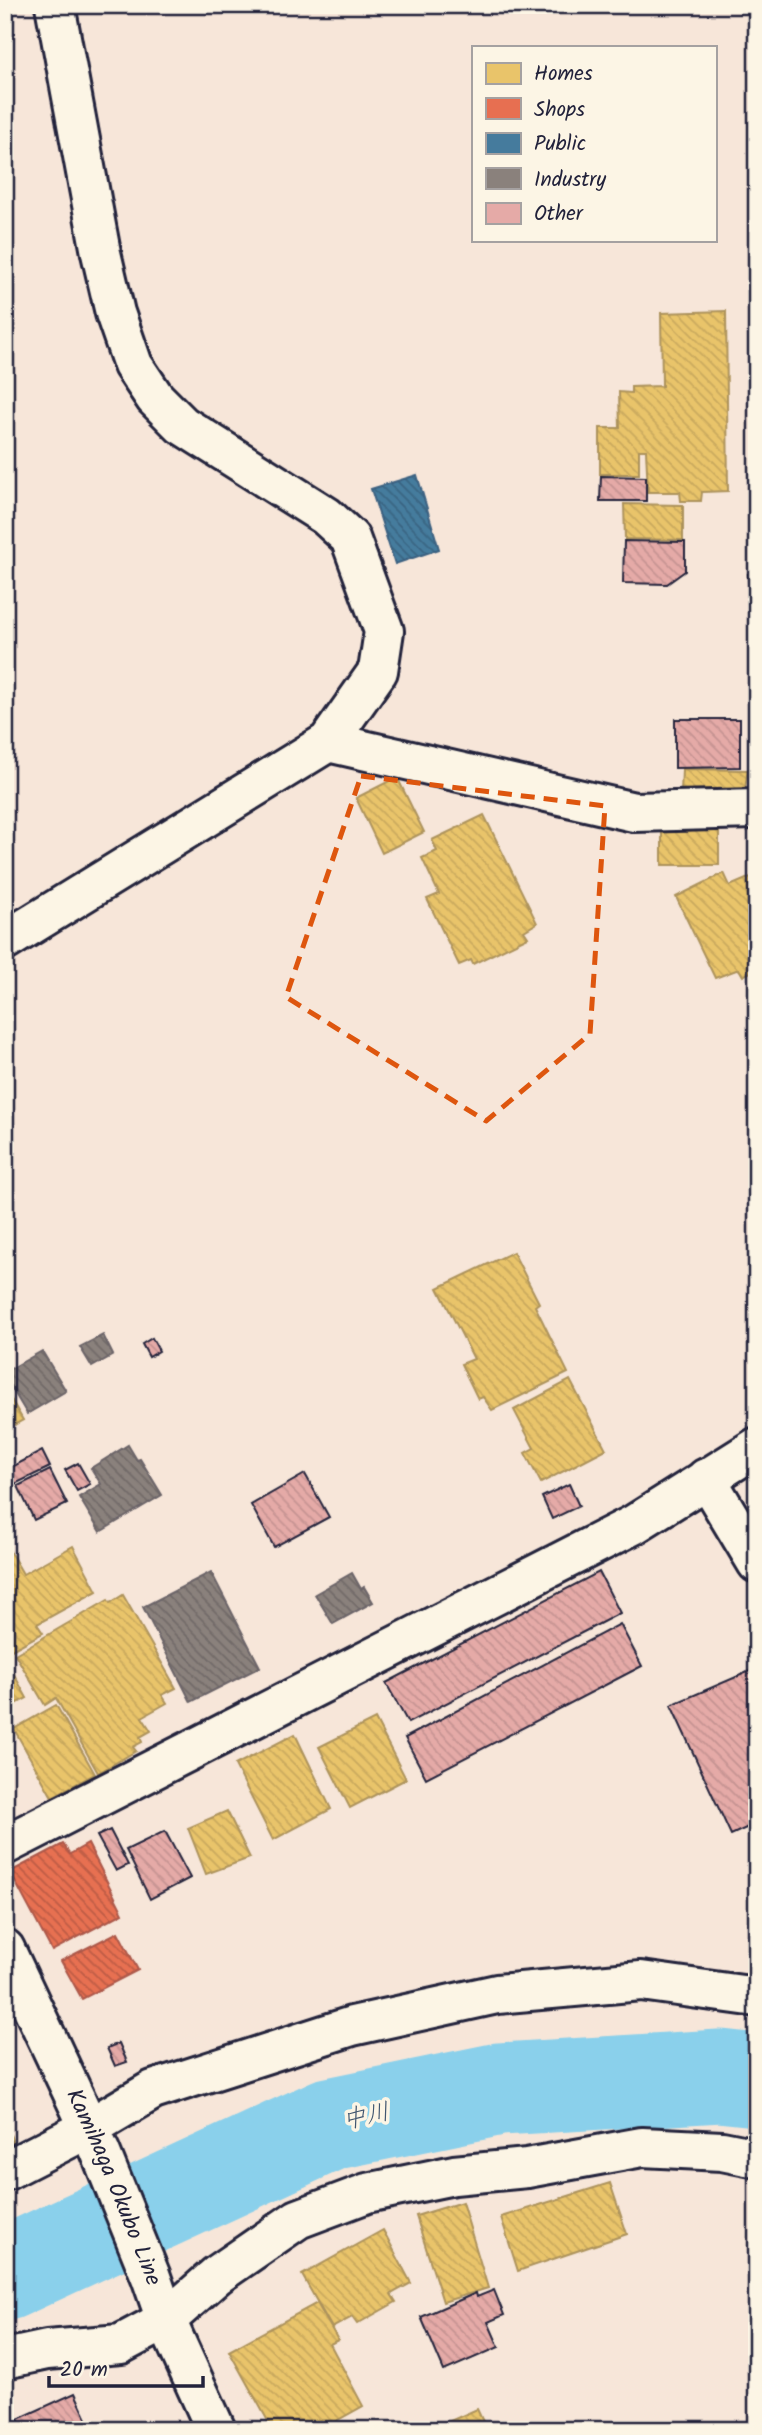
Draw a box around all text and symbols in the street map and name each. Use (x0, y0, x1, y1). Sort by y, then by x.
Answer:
legend (472, 46, 716, 242)
text: Homes (534, 58, 593, 91)
text: Shops (534, 94, 585, 127)
text: Public (534, 128, 586, 161)
text: Industry (534, 164, 606, 197)
text: Other (534, 198, 584, 231)
street label: Kamihaga Okubo Line (55, 2083, 171, 2291)
water label: 中川 (338, 2093, 394, 2141)
scale bar (49, 2344, 203, 2388)
text: 20 m (60, 2354, 108, 2387)

